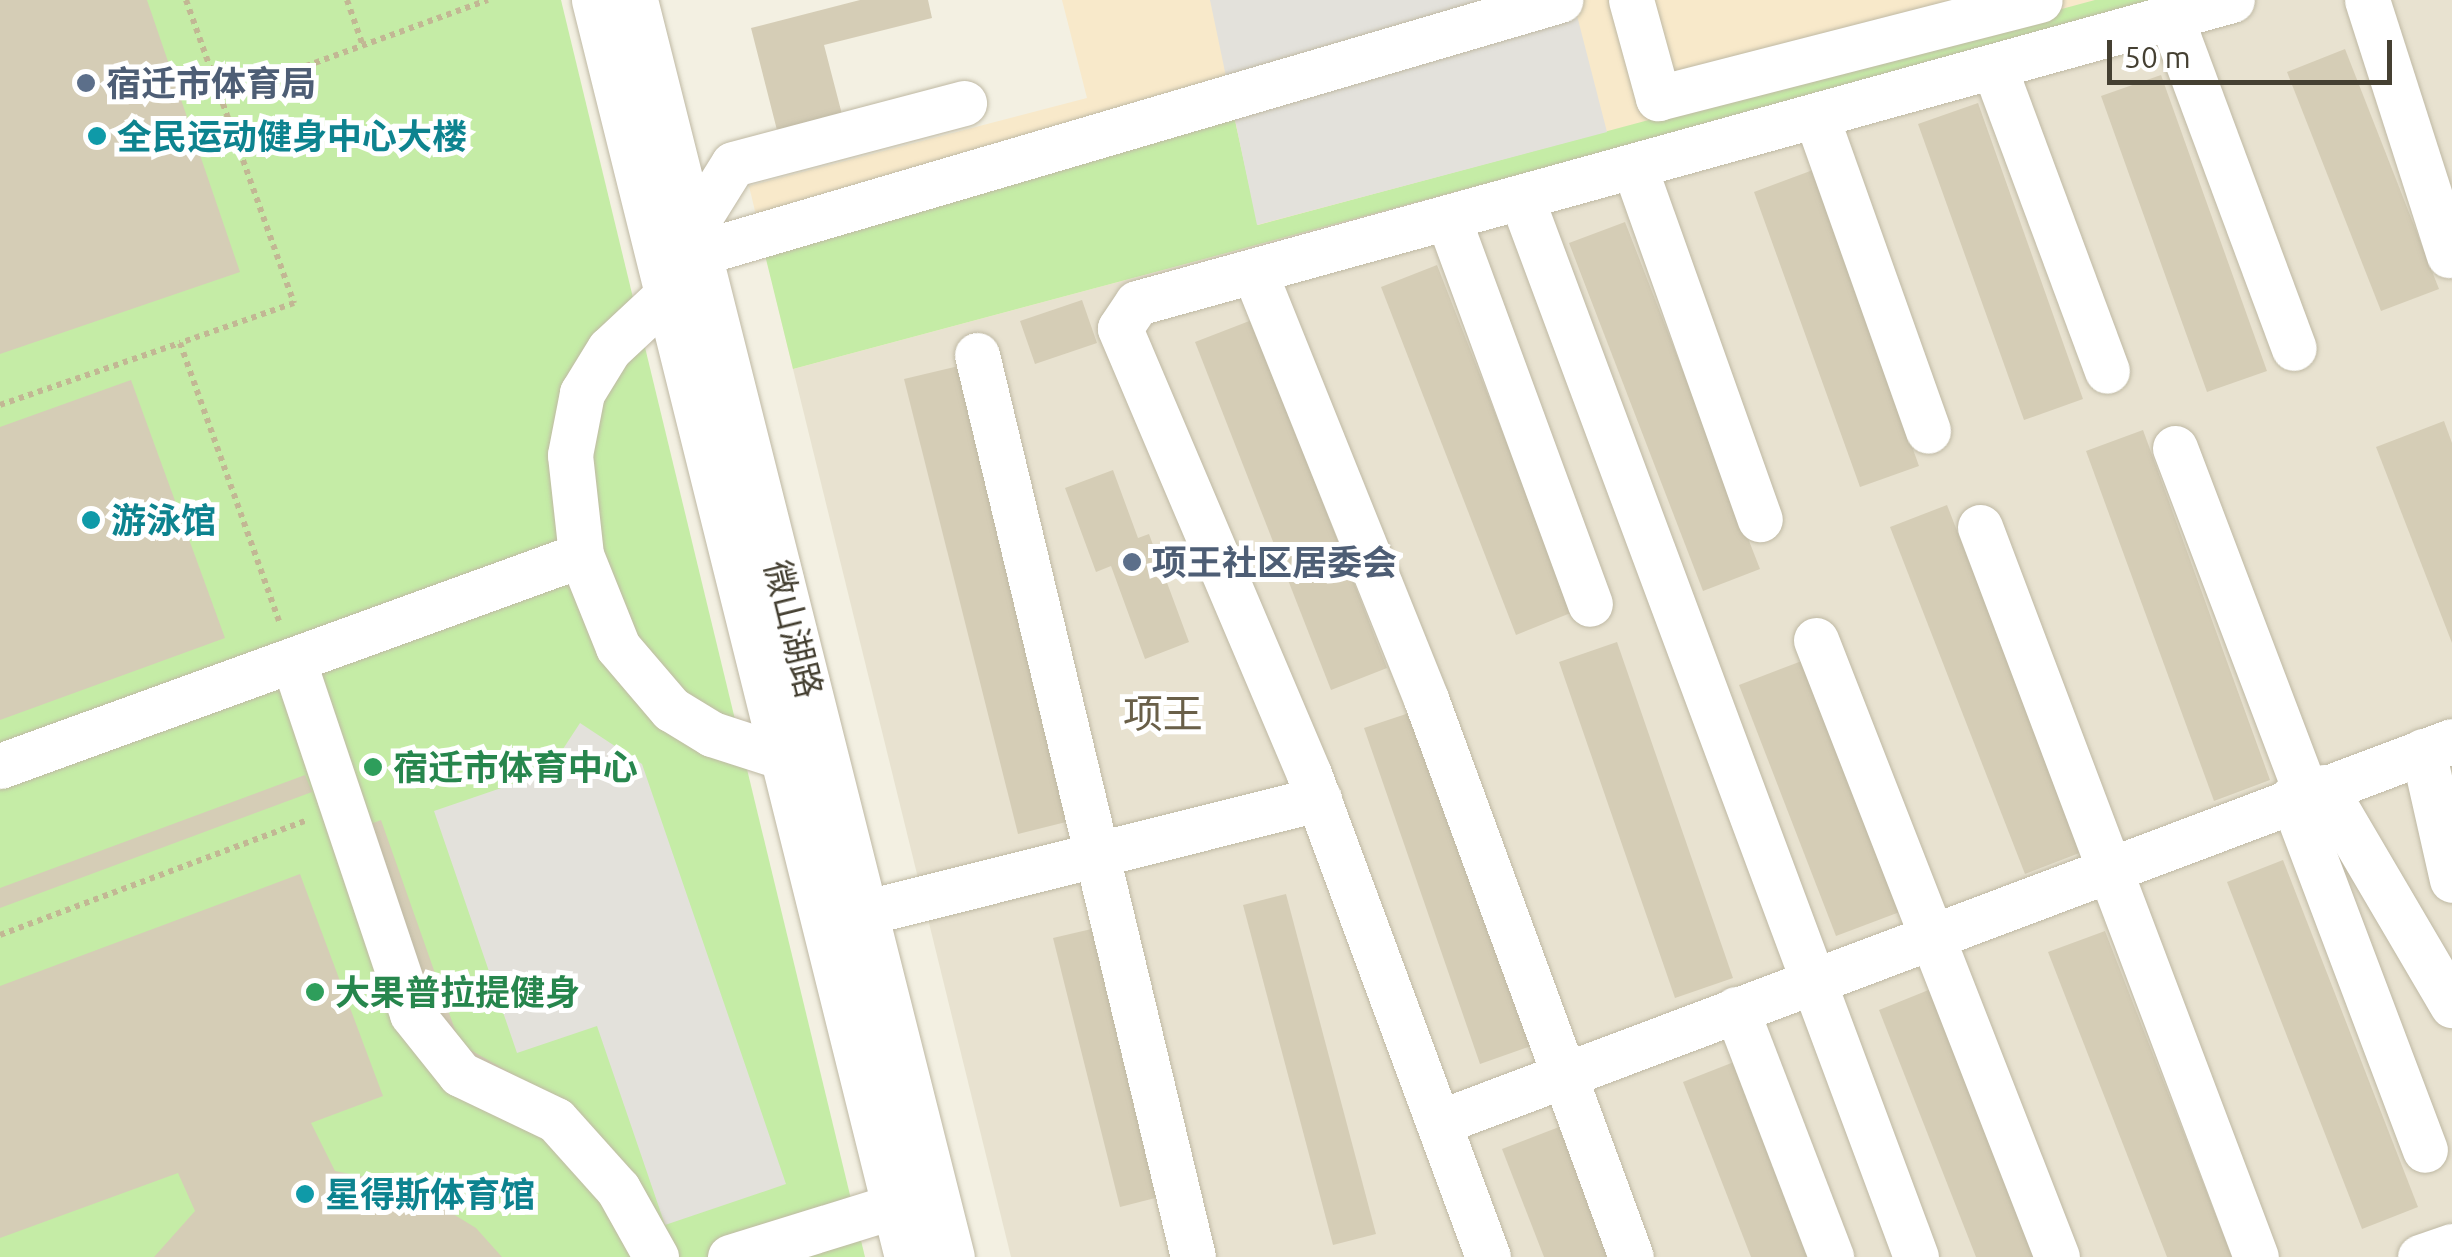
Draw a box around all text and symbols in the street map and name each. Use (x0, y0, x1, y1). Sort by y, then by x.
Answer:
scale bar (2112, 20, 2397, 82)
text: 50 m (2124, 40, 2191, 74)
place label: 宿迁市体育局 (106, 62, 316, 104)
marker: 宿迁市体育局 (75, 72, 97, 94)
place label: 全民运动健身中心大楼 (117, 115, 467, 157)
marker: 全民运动健身中心大楼 (86, 125, 108, 147)
place label: 游泳馆 (111, 499, 216, 541)
marker: 游泳馆 (80, 509, 102, 531)
place label: 项王社区居委会 (1152, 541, 1397, 583)
marker: 项王社区居委会 (1121, 551, 1143, 573)
street label: 微山湖路 (757, 556, 831, 702)
district label: 项王 (1123, 690, 1203, 738)
place label: 宿迁市体育中心 (393, 746, 638, 788)
marker: 宿迁市体育中心 (362, 756, 384, 778)
place label: 大果普拉提健身 (335, 971, 580, 1013)
marker: 大果普拉提健身 (304, 981, 326, 1003)
place label: 星得斯体育馆 (325, 1173, 535, 1215)
marker: 星得斯体育馆 (294, 1183, 316, 1205)

